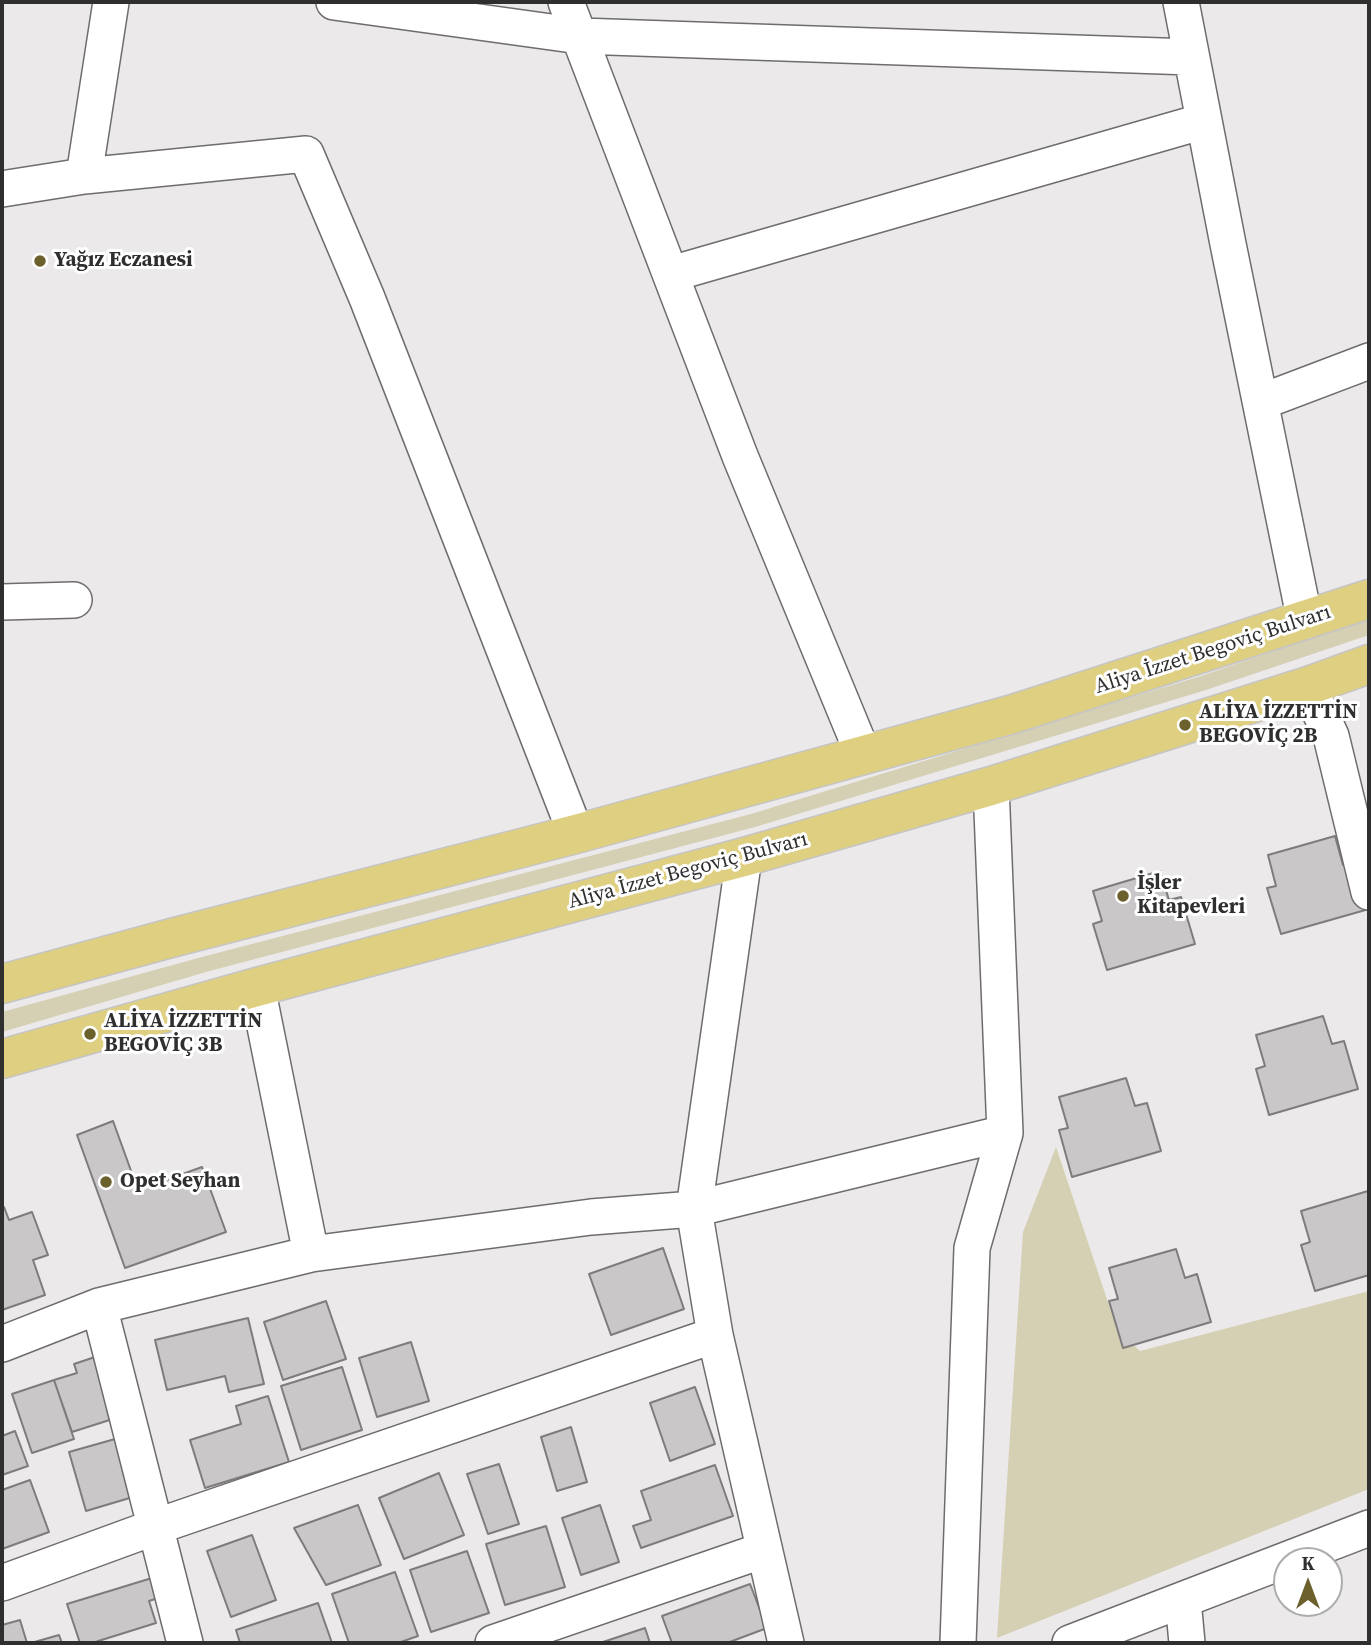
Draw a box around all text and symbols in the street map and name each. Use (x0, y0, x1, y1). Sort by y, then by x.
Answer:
place label: Yağız Eczanesi (54, 248, 193, 274)
marker: Yağız Eczanesi (32, 253, 48, 269)
street label: Aliya İzzet Begoviç Bulvarı (1092, 600, 1334, 700)
place label: ALİYA İZZETTİN BEGOVİÇ 2B (1199, 700, 1357, 750)
marker: ALİYA İZZETTİN BEGOVİÇ 2B (1177, 717, 1193, 733)
street label: Aliya İzzet Begoviç Bulvarı (566, 827, 810, 915)
place label: İşler Kitapevleri (1137, 871, 1245, 921)
marker: İşler Kitapevleri (1115, 888, 1131, 904)
place label: ALİYA İZZETTİN BEGOVİÇ 3B (104, 1009, 262, 1059)
marker: ALİYA İZZETTİN BEGOVİÇ 3B (82, 1026, 98, 1042)
place label: Opet Seyhan (120, 1169, 240, 1195)
marker: Opet Seyhan (98, 1174, 114, 1190)
north arrow (1273, 1547, 1343, 1617)
text: K (1301, 1550, 1315, 1576)

